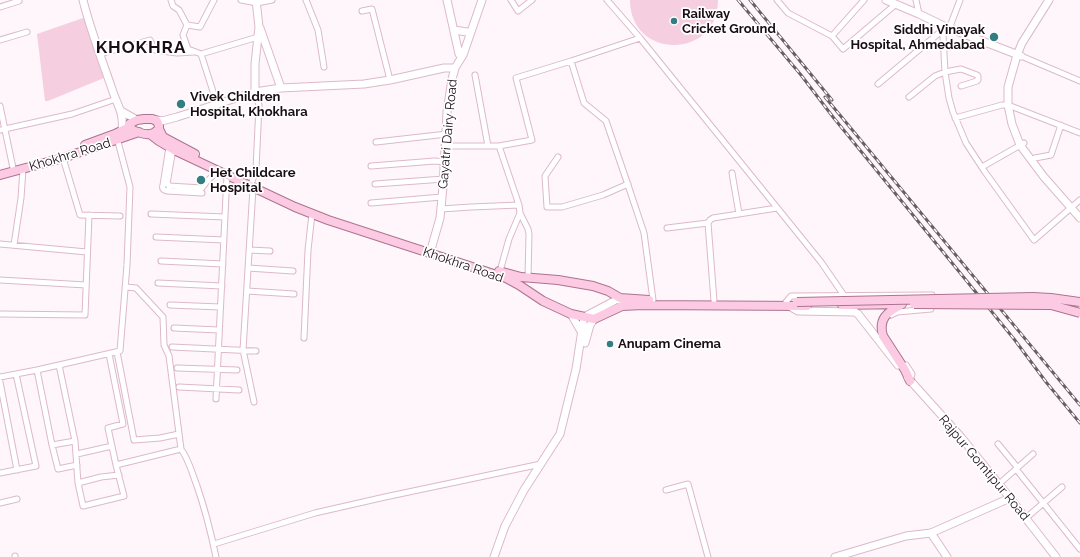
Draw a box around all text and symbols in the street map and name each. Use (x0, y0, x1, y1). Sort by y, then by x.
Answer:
place label: Railway Cricket Ground (682, 6, 776, 37)
marker: Railway Cricket Ground (669, 16, 679, 26)
place label: Siddhi Vinayak Hospital, Ahmedabad (850, 22, 985, 53)
marker: Siddhi Vinayak Hospital, Ahmedabad (988, 31, 1000, 43)
district label: KHOKHRA (96, 38, 186, 58)
street label: Gayatri Dairy Road (435, 78, 461, 190)
place label: Vivek Children Hospital, Khokhara (190, 89, 308, 120)
marker: Vivek Children Hospital, Khokhara (175, 98, 187, 110)
street label: Khokhra Road (27, 135, 113, 175)
place label: Het Childcare Hospital (210, 165, 296, 196)
marker: Het Childcare Hospital (195, 174, 207, 186)
street label: Khokhra Road (421, 244, 505, 286)
place label: Anupam Cinema (618, 336, 721, 352)
marker: Anupam Cinema (605, 339, 615, 349)
street label: Rajpur Gomtipur Road (935, 412, 1033, 524)

